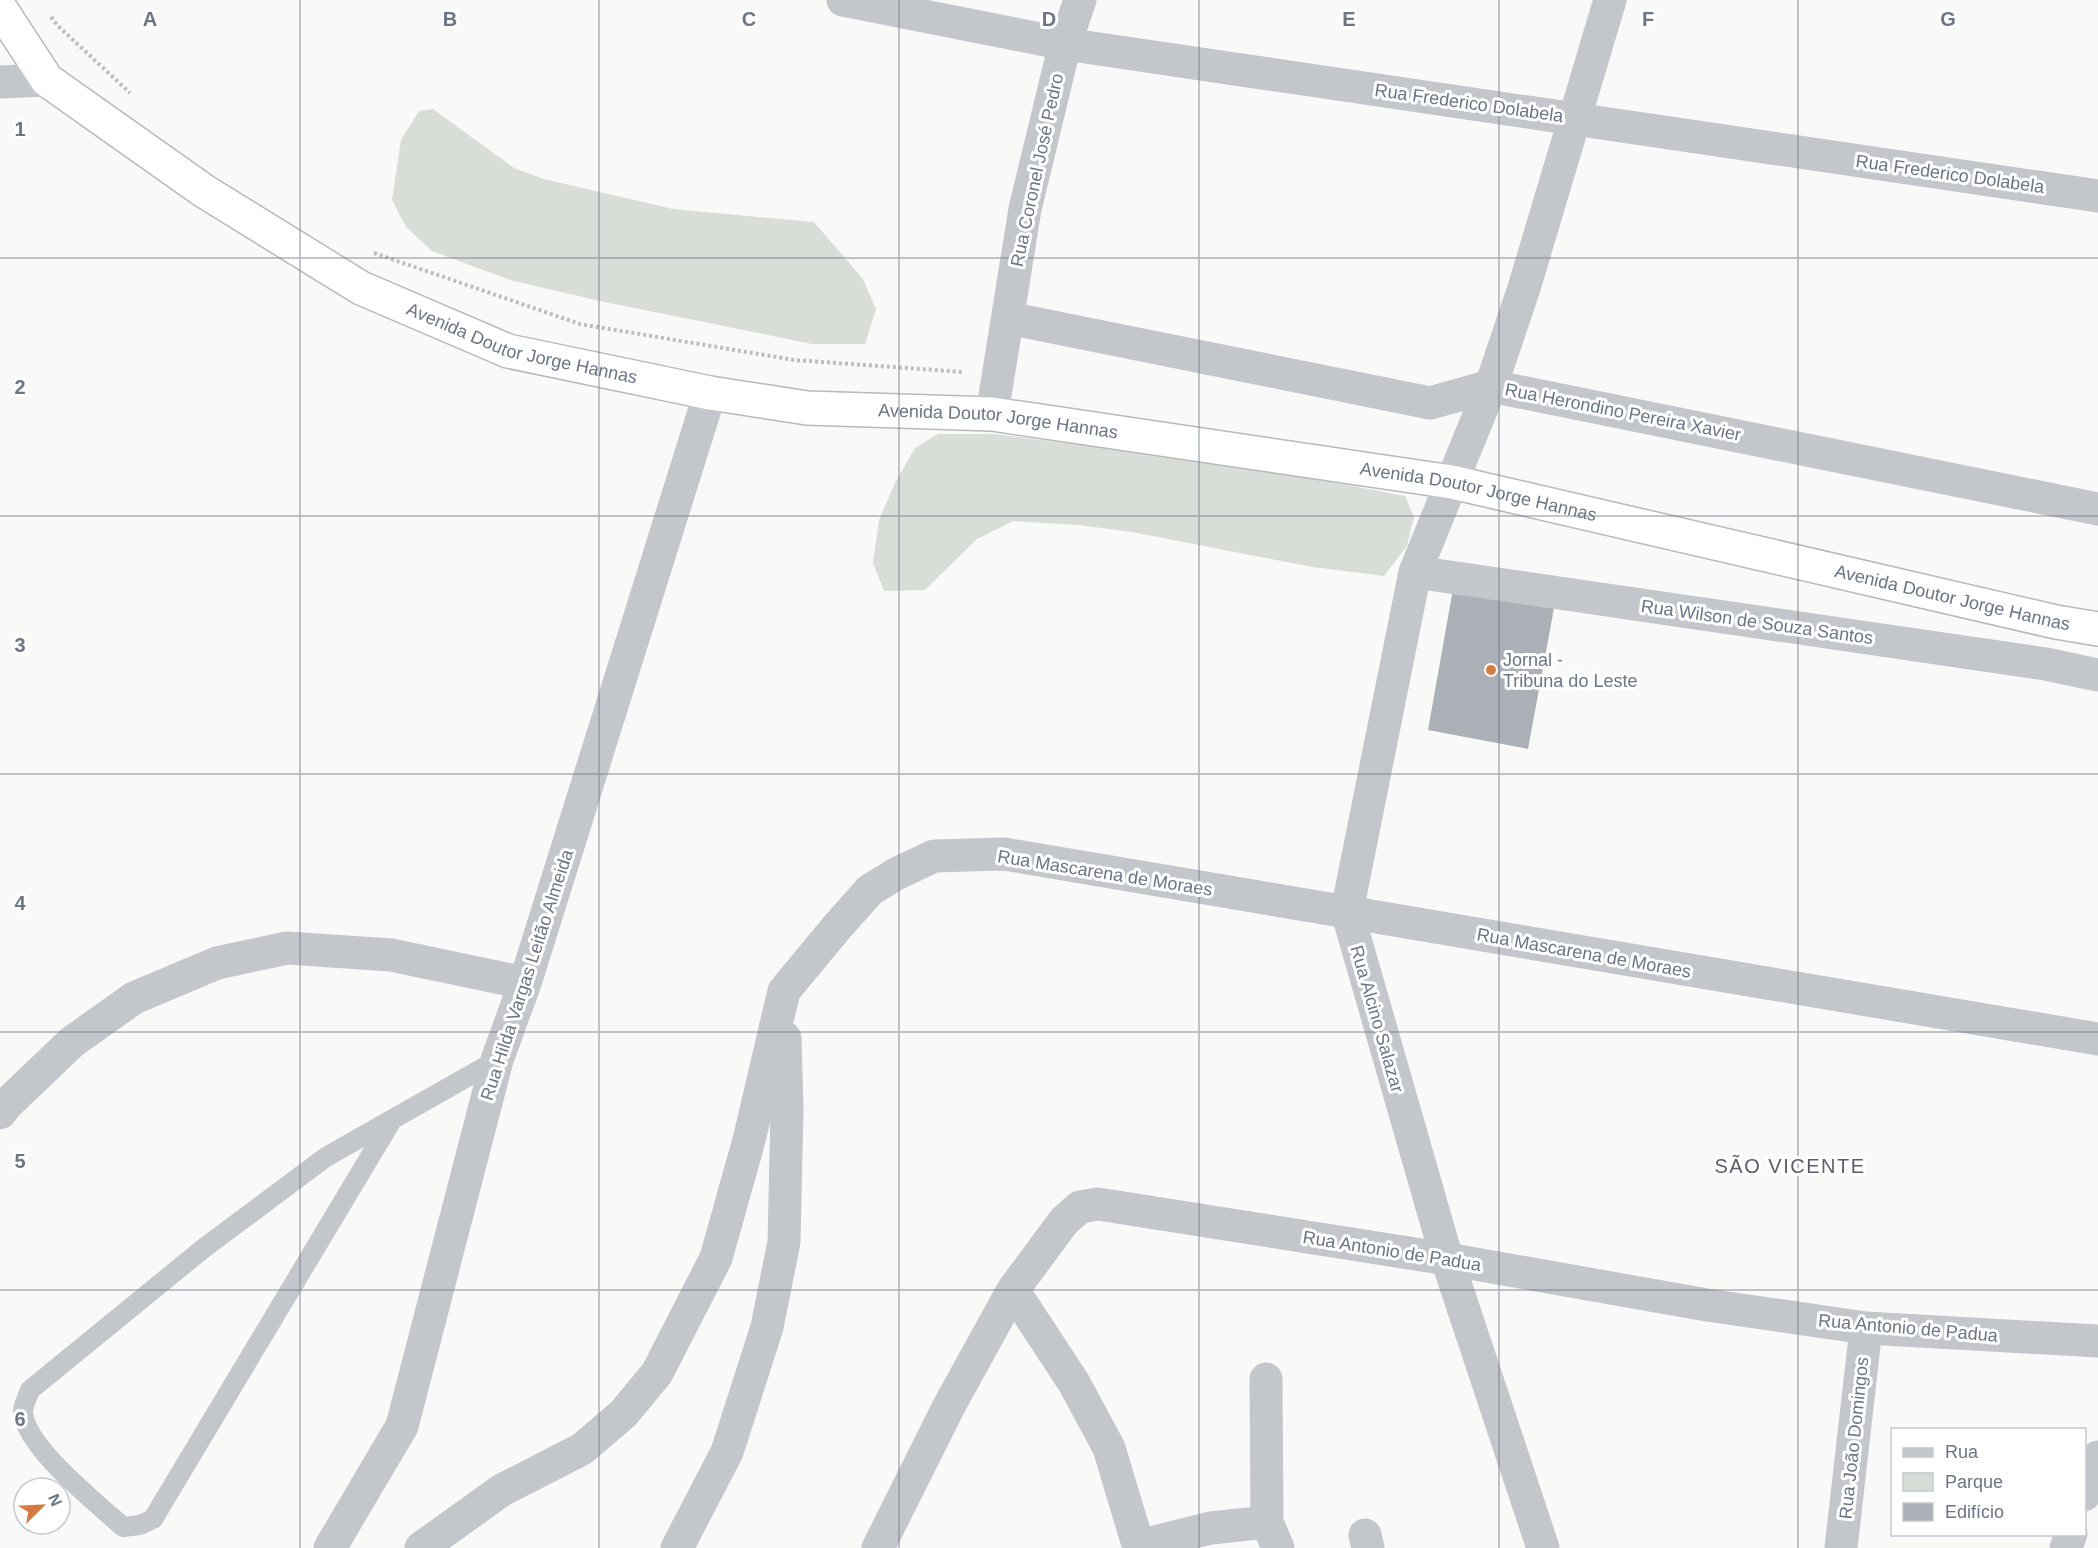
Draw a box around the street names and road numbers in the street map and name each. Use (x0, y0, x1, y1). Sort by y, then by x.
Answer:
street label: Rua Coronel José Pedro (1007, 72, 1067, 268)
street label: Rua Frederico Dolabela (1373, 80, 1565, 126)
street label: Rua Frederico Dolabela (1854, 151, 2046, 197)
street label: Avenida Doutor Jorge Hannas (404, 299, 639, 388)
street label: Rua Herondino Pereira Xavier (1503, 379, 1743, 445)
street label: Avenida Doutor Jorge Hannas (878, 400, 1119, 442)
street label: Avenida Doutor Jorge Hannas (1359, 459, 1599, 525)
street label: Avenida Doutor Jorge Hannas (1833, 561, 2072, 634)
street label: Rua Wilson de Souza Santos (1640, 596, 1874, 648)
street label: Rua Hilda Vargas Leitão Almeida (477, 846, 577, 1103)
street label: Rua Mascarena de Moraes (996, 846, 1214, 900)
street label: Rua Mascarena de Moraes (1475, 924, 1693, 982)
street label: Rua Alcino Salazar (1346, 943, 1408, 1095)
street label: Rua Antonio de Padua (1301, 1227, 1484, 1275)
street label: Rua Antonio de Padua (1817, 1310, 2000, 1346)
street label: Rua João Domingos (1836, 1356, 1872, 1520)

